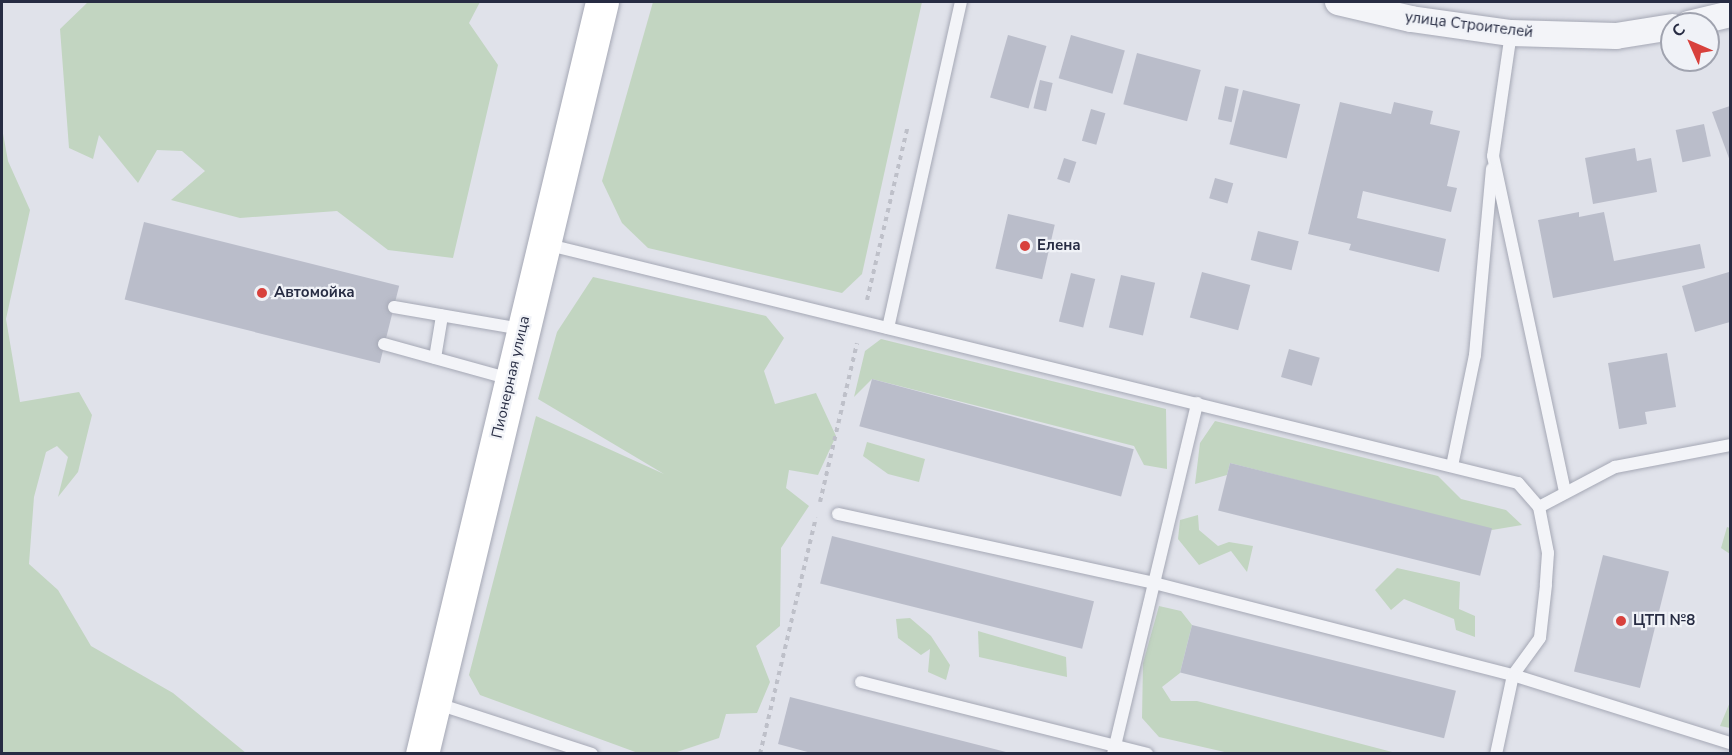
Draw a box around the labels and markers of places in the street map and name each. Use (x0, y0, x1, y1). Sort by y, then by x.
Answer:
place label: Елена (1037, 237, 1081, 255)
marker: Елена (1018, 239, 1032, 253)
place label: Автомойка (274, 284, 355, 302)
marker: Автомойка (255, 286, 269, 300)
place label: ЦТП №8 (1633, 612, 1695, 630)
marker: ЦТП №8 (1614, 614, 1628, 628)

